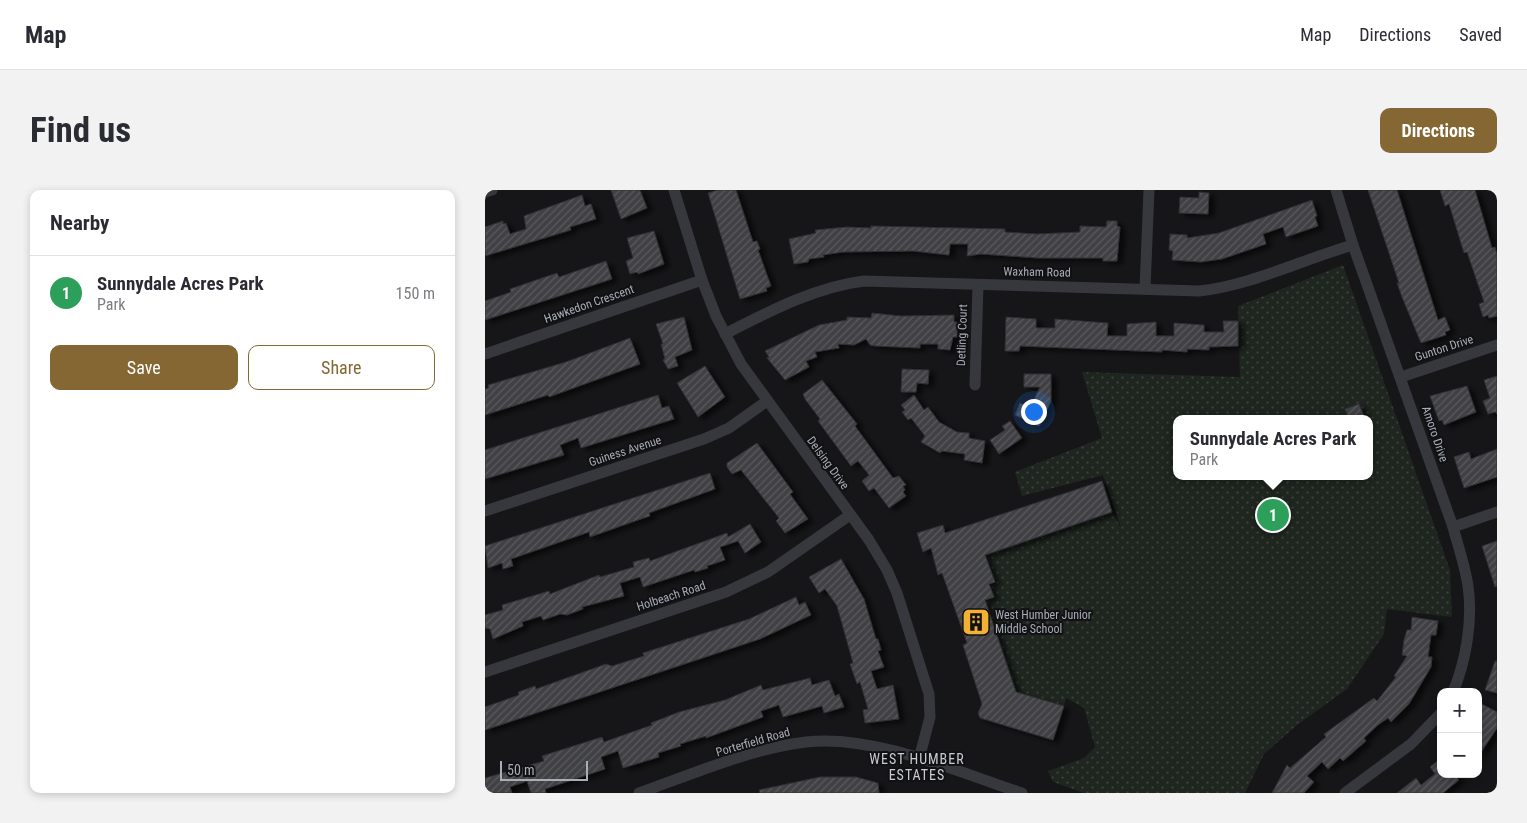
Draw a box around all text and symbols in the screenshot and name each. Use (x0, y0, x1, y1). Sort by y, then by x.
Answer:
text: Map (25, 21, 66, 49)
text: Map (1300, 24, 1331, 45)
text: Directions (1359, 24, 1431, 45)
text: Saved (1459, 24, 1502, 45)
button: Directions (1380, 108, 1497, 153)
text: Find us (30, 110, 131, 151)
text: Nearby (50, 211, 109, 235)
street label: Waxham Road (1003, 264, 1071, 280)
text: Sunnydale Acres Park (97, 272, 264, 295)
street label: Hawkedon Crescent (542, 282, 636, 326)
text: 1 (62, 284, 70, 303)
text: 150 m (396, 284, 435, 303)
text: Park (97, 295, 126, 314)
street label: Detling Court (954, 303, 970, 366)
street label: Gunton Drive (1413, 332, 1475, 364)
button: Save (50, 345, 238, 390)
button: Share (248, 345, 435, 390)
your location (1021, 399, 1047, 425)
street label: Amoro Drive (1419, 404, 1451, 464)
popup (1173, 415, 1373, 480)
text: Sunnydale Acres Park (1190, 427, 1356, 450)
street label: Guiness Avenue (587, 433, 663, 469)
street label: Delsing Drive (804, 434, 852, 492)
text: Park (1190, 450, 1218, 469)
pin: 1 (1257, 496, 1289, 534)
street label: Holbeach Road (635, 578, 707, 614)
building icon: West Humber Junior Middle School (961, 607, 991, 637)
place label: West Humber Junior Middle School (995, 608, 1092, 636)
map controls (1437, 688, 1482, 778)
button: + (1437, 688, 1482, 733)
street label: Porterfield Road (714, 725, 792, 759)
button: − (1437, 733, 1482, 778)
district label: WEST HUMBER ESTATES (869, 751, 965, 783)
scale bar (500, 758, 587, 781)
text: 50 m (507, 762, 535, 778)

